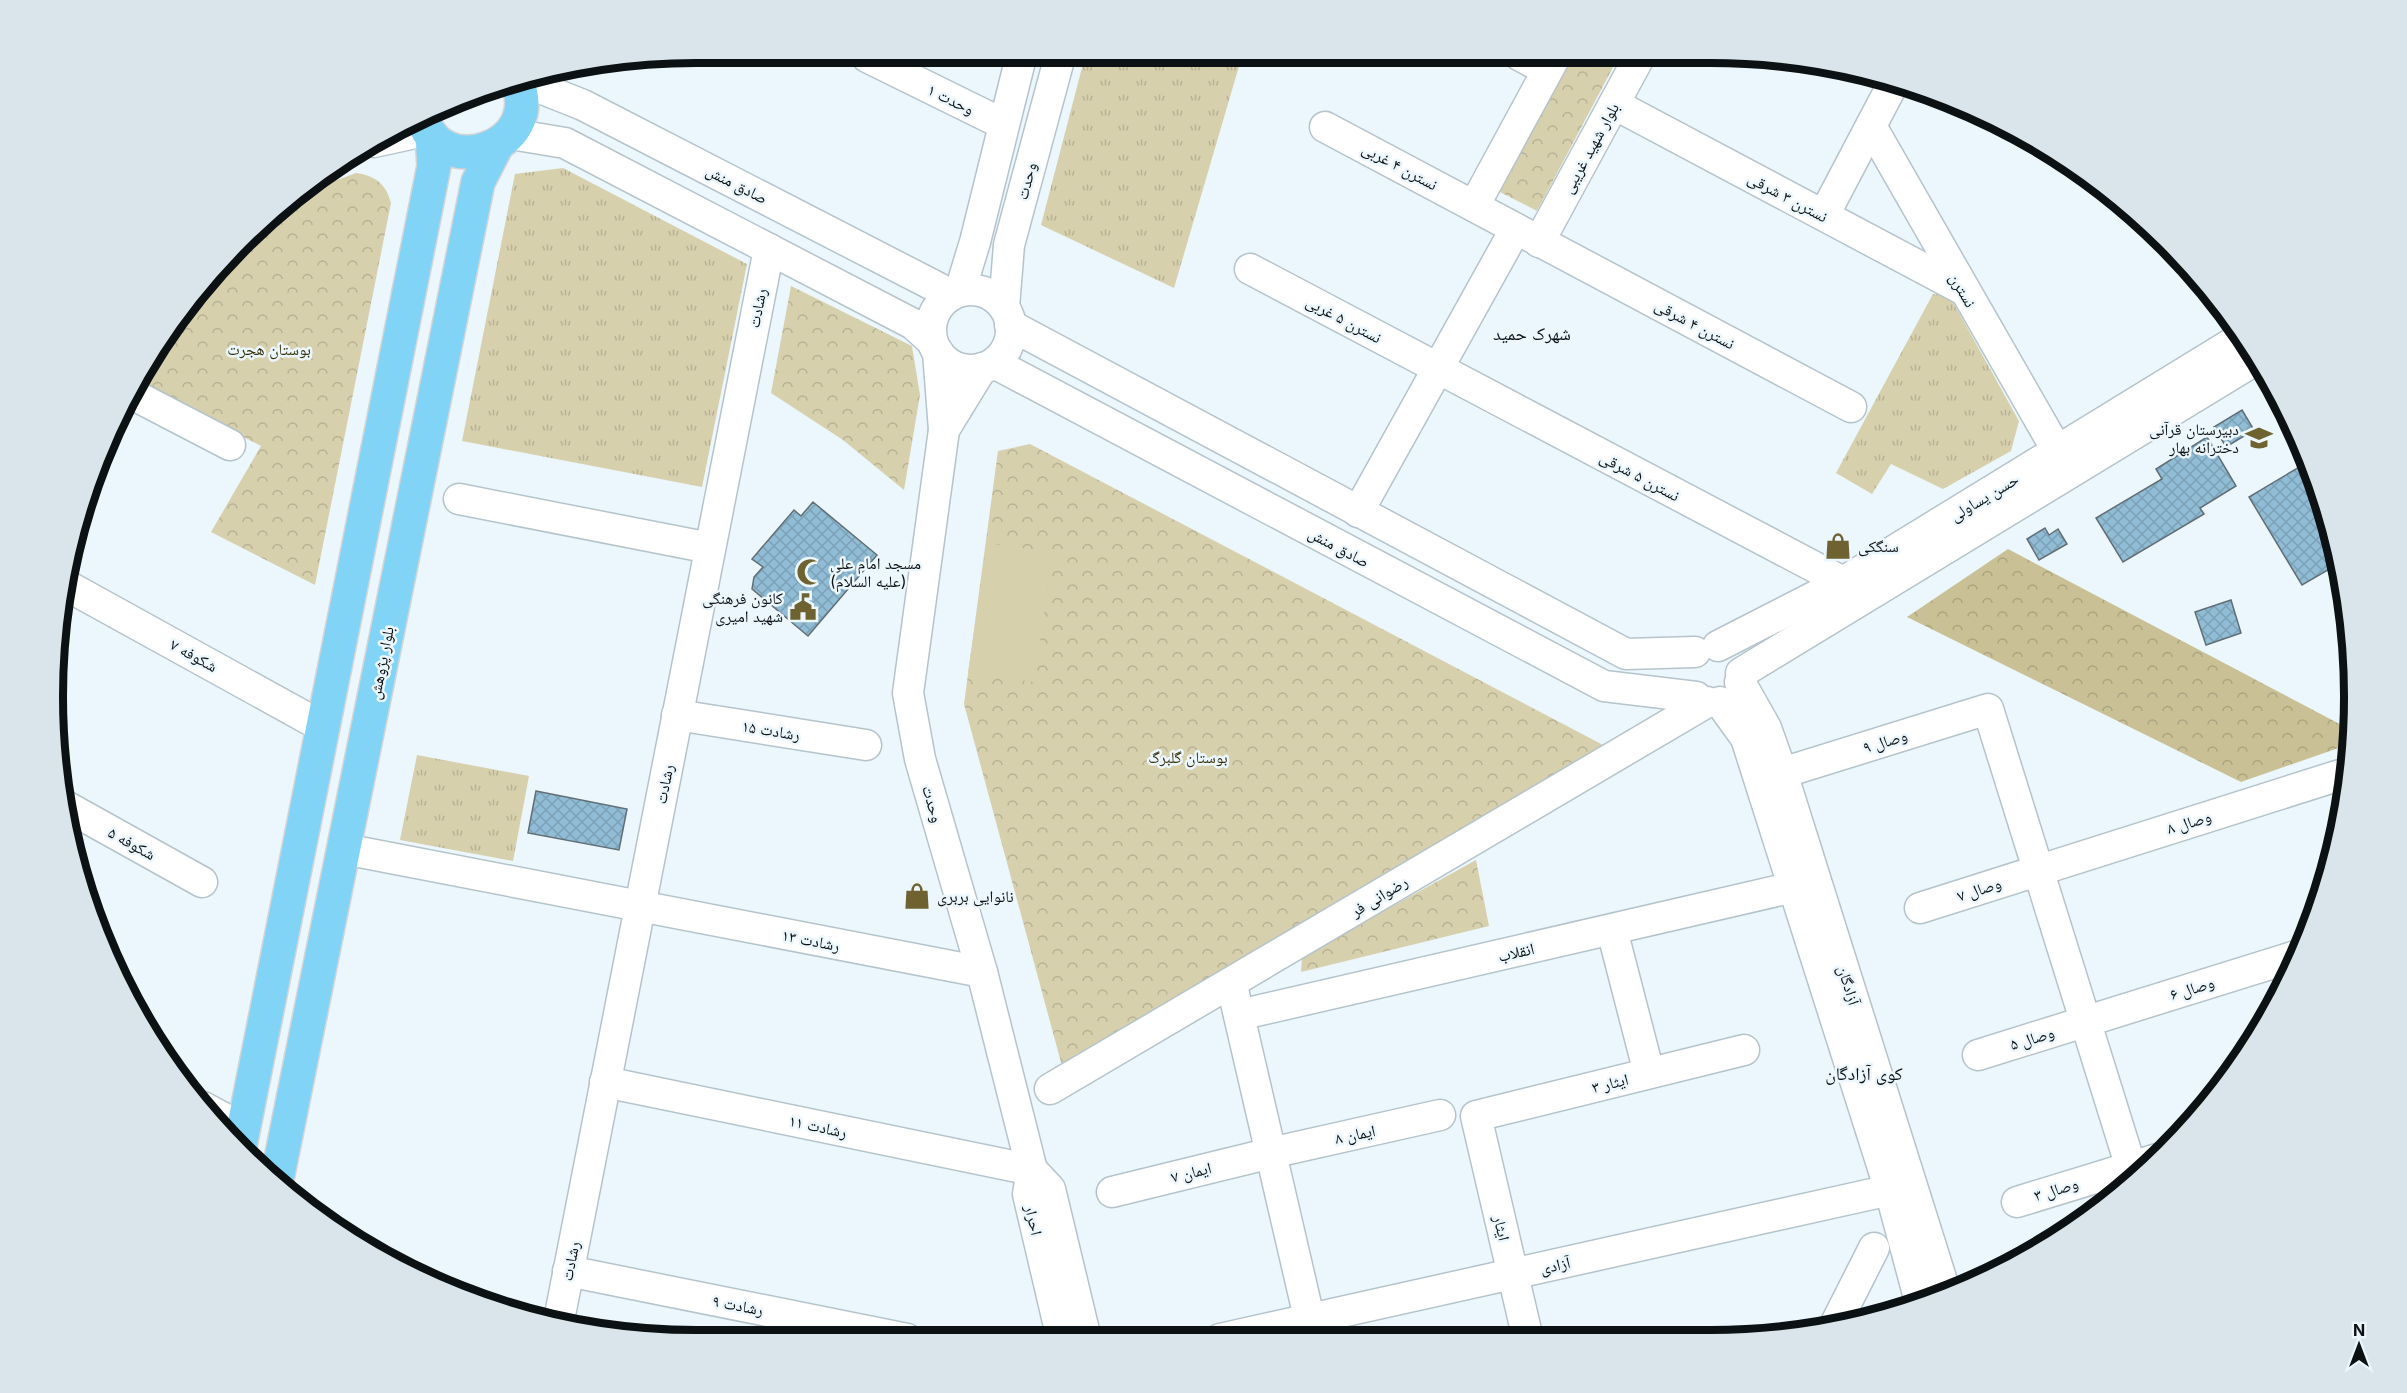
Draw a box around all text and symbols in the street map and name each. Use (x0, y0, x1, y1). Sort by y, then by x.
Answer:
street label: وحدت ۱ (924, 79, 978, 119)
street label: بلوار شهید غریبی (1557, 99, 1624, 197)
street label: نسترن ۴ غربی (1358, 138, 1441, 195)
street label: صادق منش (702, 160, 771, 209)
street label: وحدت (1011, 160, 1041, 202)
street label: نسترن ۳ شرقی (1744, 168, 1831, 227)
street label: نسترن (1944, 269, 1981, 311)
street label: رشادت (743, 287, 771, 329)
street label: نسترن ۵ غربی (1302, 291, 1385, 348)
street label: نسترن ۴ شرقی (1651, 295, 1738, 354)
district label: شهرک حمید (1493, 323, 1571, 344)
park label: بوستان هجرت (227, 339, 311, 360)
place label: دبیرستان قرآنی دخترانه بهار (2149, 419, 2239, 457)
school or university icon: دبیرستان قرآنی دخترانه بهار (2244, 423, 2274, 453)
street label: نسترن ۵ شرقی (1596, 447, 1683, 506)
street label: حسن یساولی (1946, 469, 2023, 526)
street label: صادق منش (1305, 523, 1373, 572)
shop icon: سنگکی (1823, 531, 1853, 561)
place label: سنگکی (1858, 536, 1899, 557)
place label: مسجد امام علی (علیه السلام) (830, 553, 921, 592)
mosque icon: مسجد امام علی (علیه السلام) (795, 557, 825, 587)
place label: کانون فرهنگی شهید امیری (702, 588, 783, 627)
public building icon: کانون فرهنگی شهید امیری (788, 592, 818, 622)
street label: بلوار پژوهش (364, 625, 399, 701)
street label: شکوفه ۷ (167, 634, 221, 676)
street label: رشادت ۱۵ (740, 716, 802, 744)
street label: وصال ۹ (1860, 725, 1910, 758)
park label: بوستان گلبرگ (1148, 747, 1228, 768)
street label: رشادت (650, 763, 678, 805)
street label: وحدت (918, 783, 948, 825)
street label: وصال ۸ (2164, 806, 2214, 839)
street label: شکوفه ۵ (105, 822, 159, 864)
street label: رضوانی فر (1346, 871, 1412, 922)
street label: وصال ۷ (1954, 872, 2004, 906)
shop icon: نانوایی بربری (902, 881, 932, 911)
place label: نانوایی بربری (937, 886, 1014, 907)
street label: رشادت ۱۳ (780, 925, 842, 955)
street label: انقلاب (1496, 938, 1536, 966)
street label: آزادگان (1833, 963, 1865, 1008)
street label: وصال ۶ (2167, 972, 2217, 1005)
street label: وصال ۵ (2007, 1022, 2057, 1055)
district label: کوی آزادگان (1825, 1063, 1903, 1085)
street label: ایثار ۳ (1590, 1069, 1630, 1097)
street label: رشادت ۱۱ (787, 1110, 849, 1142)
street label: ایمان ۸ (1333, 1120, 1377, 1149)
street label: ایمان ۷ (1169, 1157, 1214, 1188)
street label: وصال ۳ (2031, 1173, 2081, 1206)
street label: احرار (1021, 1202, 1047, 1237)
street label: ایثار (1489, 1212, 1515, 1243)
street label: رشادت (556, 1240, 584, 1282)
street label: آزادی (1538, 1252, 1573, 1279)
street label: رشادت ۹ (711, 1290, 765, 1320)
north arrow (2329, 1315, 2389, 1375)
text: N (2353, 1320, 2365, 1340)

